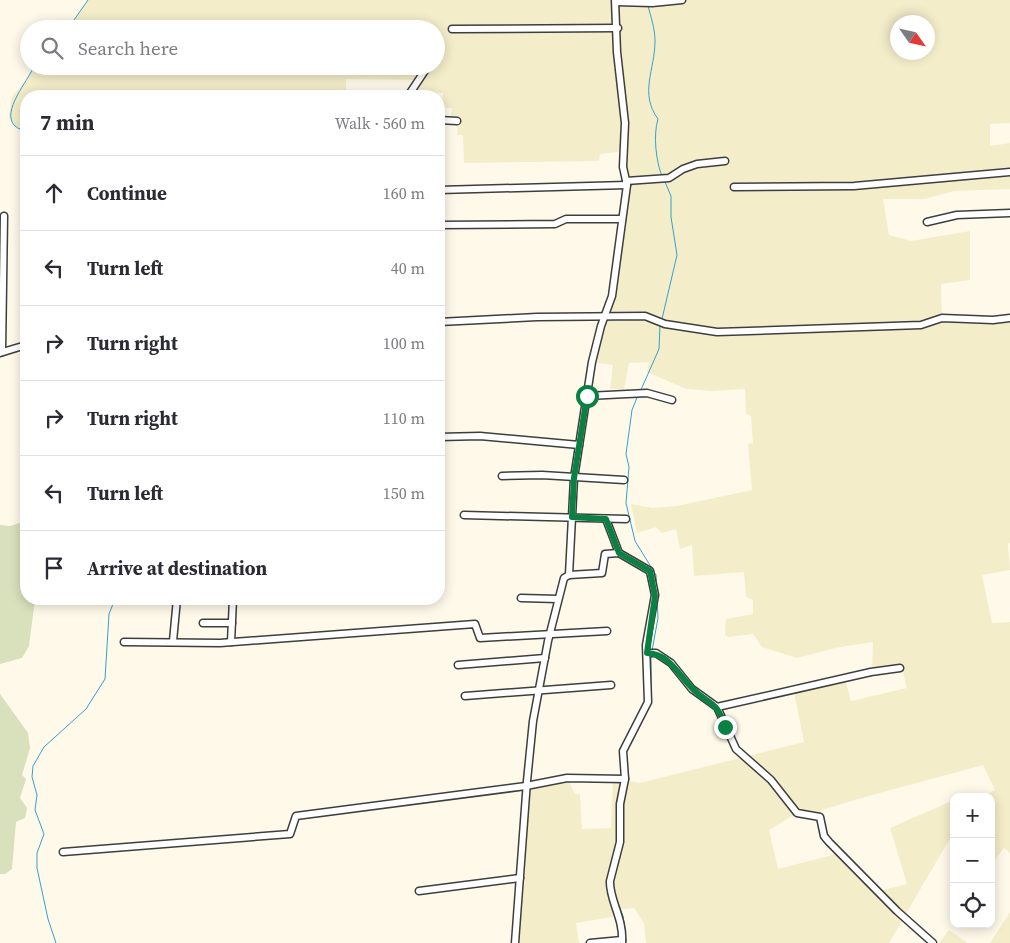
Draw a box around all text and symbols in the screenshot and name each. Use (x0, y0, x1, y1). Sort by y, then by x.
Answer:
north arrow (890, 15, 935, 60)
search box (20, 20, 445, 75)
icon: search (38, 34, 66, 62)
text: Search here (78, 35, 178, 61)
text: 7 min (40, 108, 95, 137)
text: Walk · 560 m (335, 112, 425, 134)
icon: ahead (40, 179, 68, 207)
text: Continue (87, 180, 167, 206)
text: 160 m (383, 182, 425, 204)
icon: left (40, 254, 68, 282)
text: Turn left (87, 255, 163, 281)
text: 40 m (391, 257, 425, 279)
icon: right (40, 329, 68, 357)
text: Turn right (87, 330, 178, 356)
text: 100 m (383, 332, 425, 354)
route start (576, 385, 599, 408)
icon: right (40, 404, 68, 432)
text: Turn right (87, 405, 178, 431)
text: 110 m (383, 407, 425, 429)
icon: left (40, 479, 68, 507)
text: Turn left (87, 480, 163, 506)
text: 150 m (383, 482, 425, 504)
icon: arrive (40, 554, 68, 582)
text: Arrive at destination (87, 555, 267, 581)
route end (714, 716, 737, 739)
map controls (950, 793, 995, 928)
button: + (950, 793, 995, 838)
button: − (950, 838, 995, 883)
button: locate (950, 883, 995, 928)

